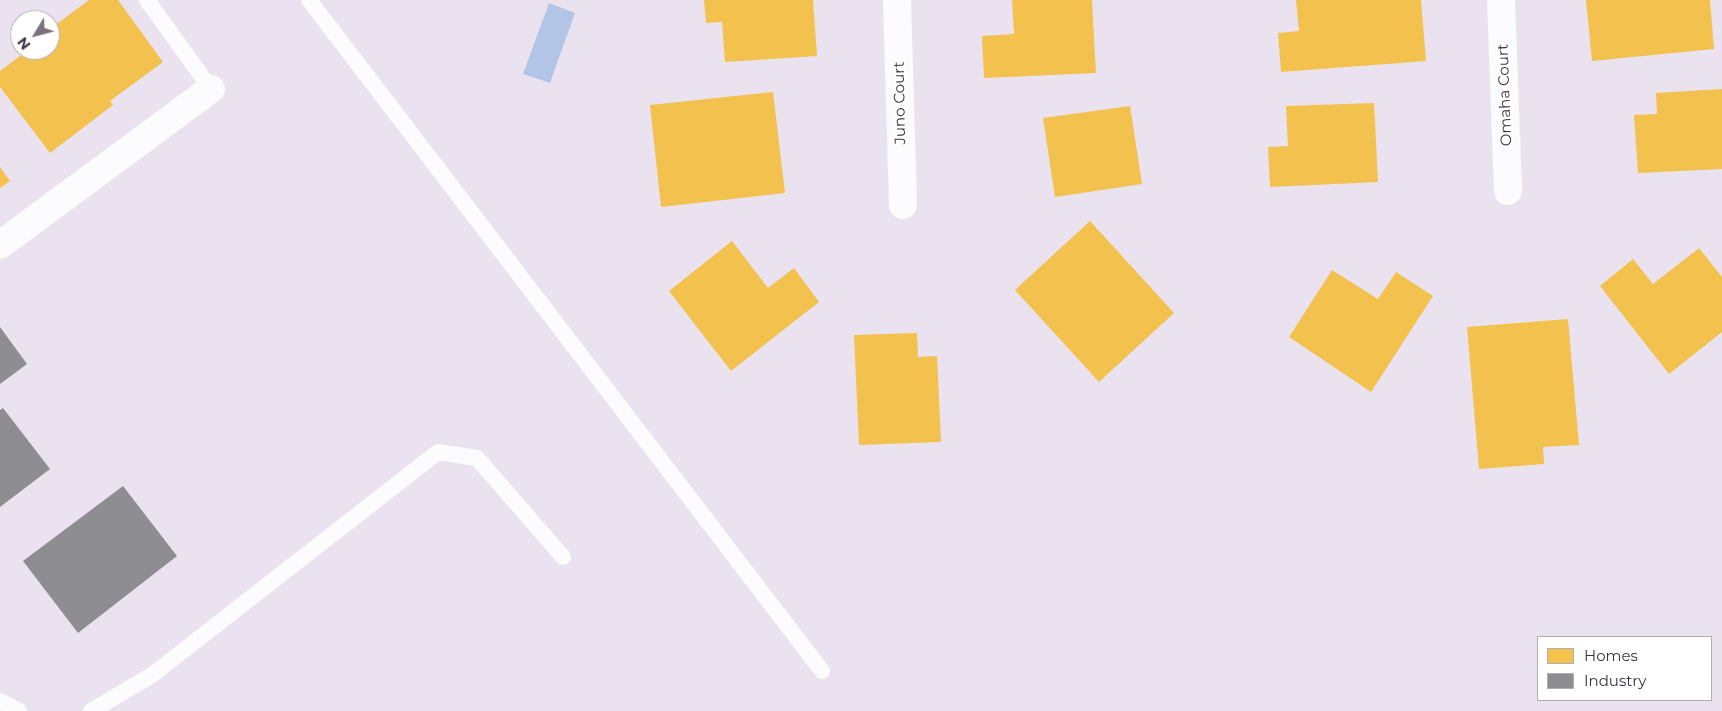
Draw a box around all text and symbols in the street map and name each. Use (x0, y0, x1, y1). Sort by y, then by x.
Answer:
north arrow (10, 10, 60, 60)
text: N (13, 33, 34, 53)
street label: Omaha Court (1494, 44, 1516, 146)
street label: Juno Court (890, 61, 910, 145)
legend (1537, 636, 1712, 701)
text: Homes (1584, 646, 1638, 665)
text: Industry (1584, 671, 1646, 690)

